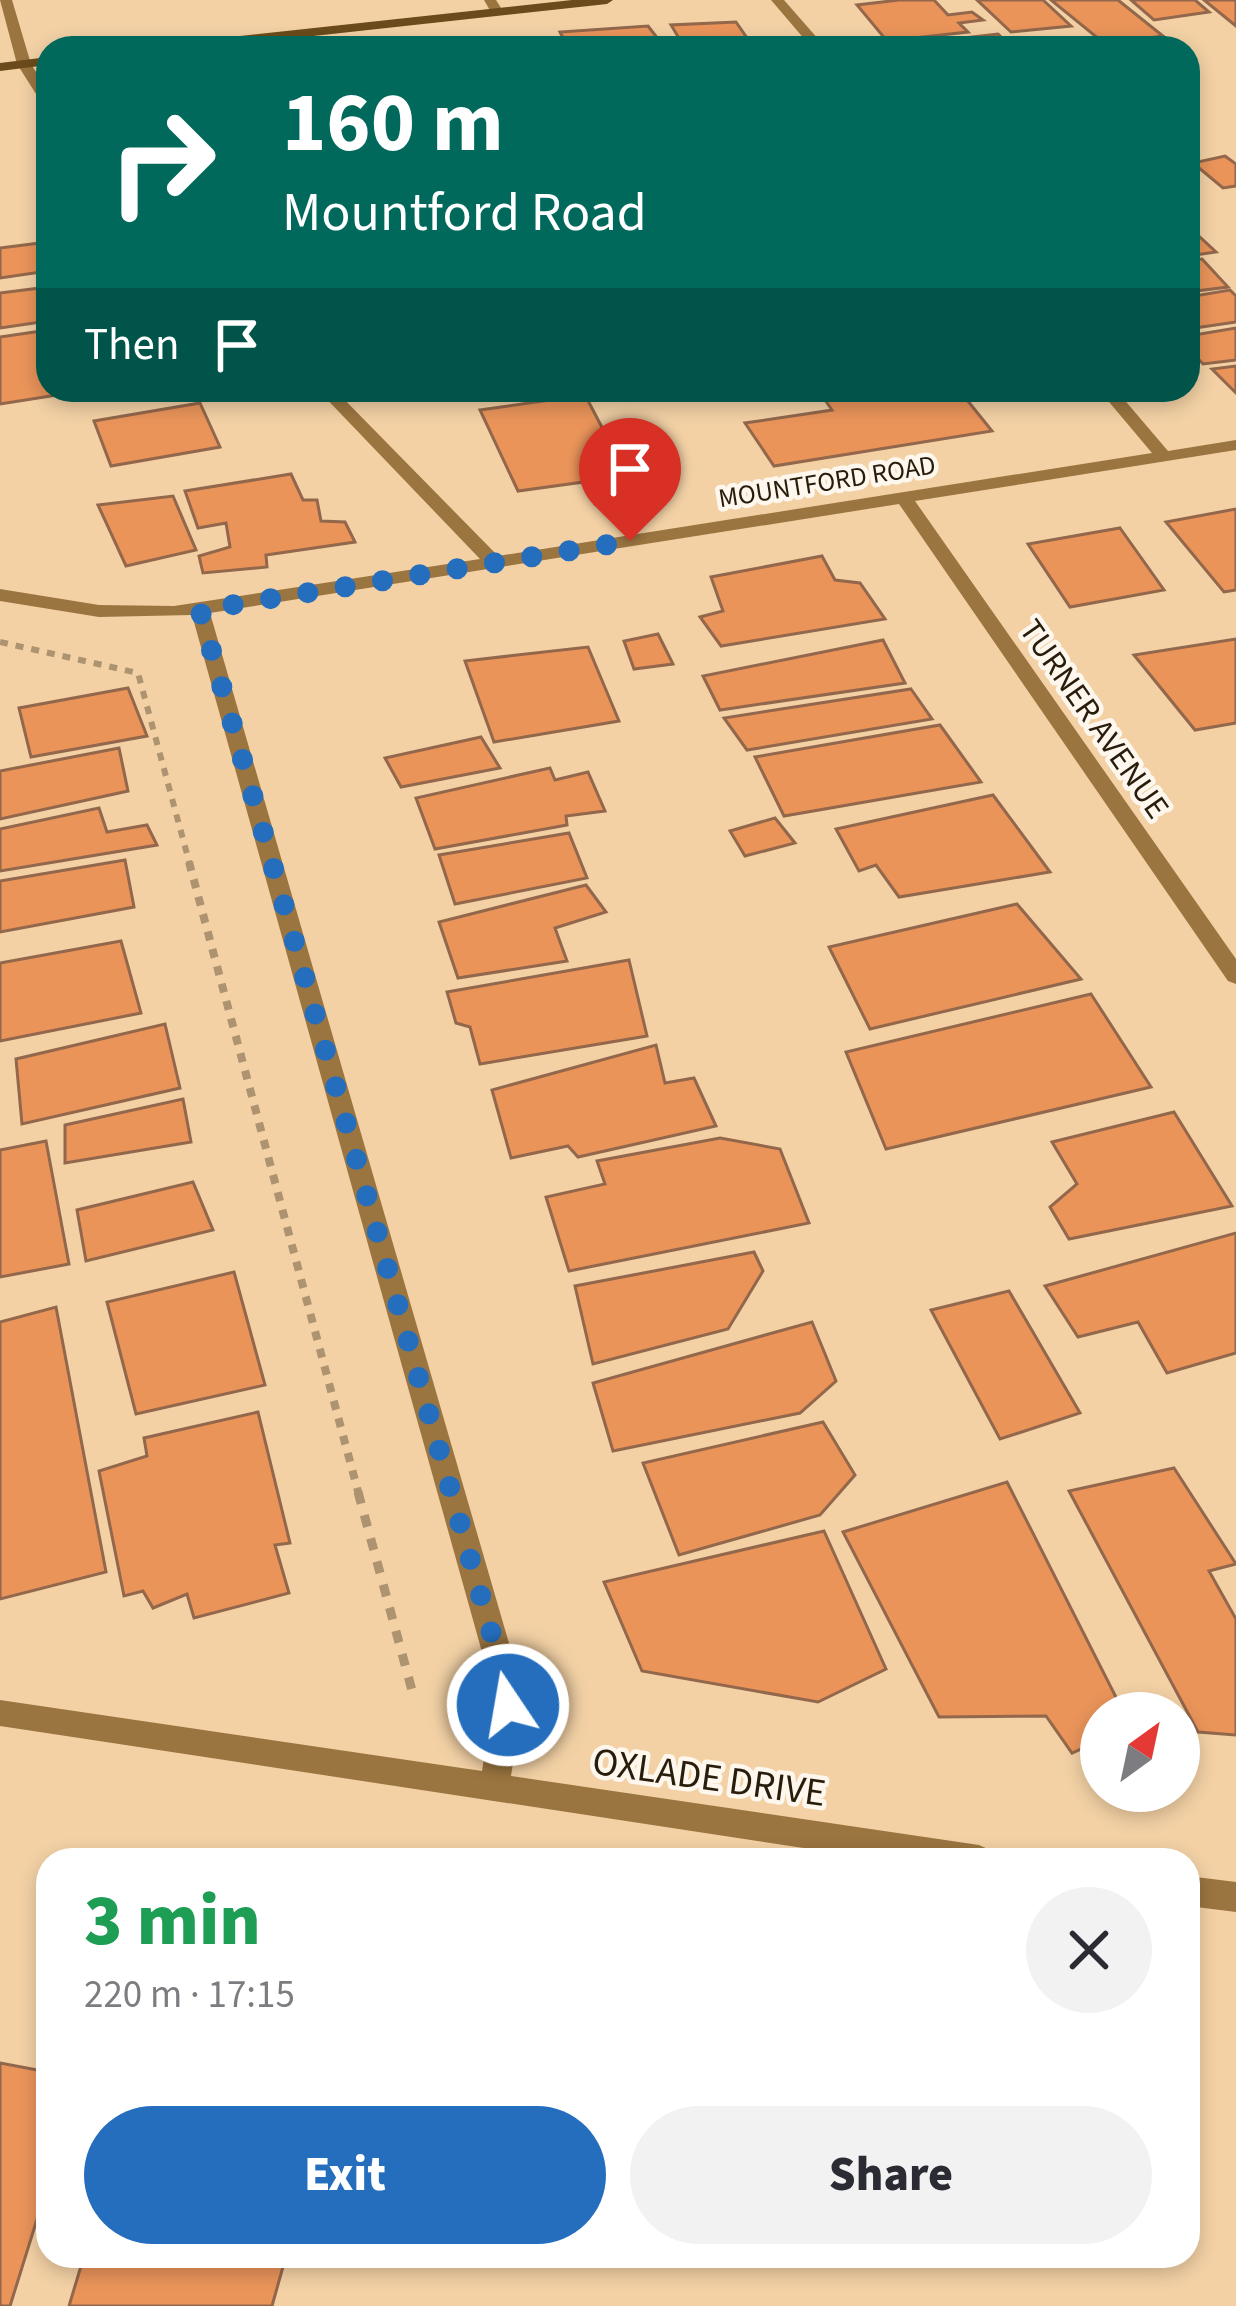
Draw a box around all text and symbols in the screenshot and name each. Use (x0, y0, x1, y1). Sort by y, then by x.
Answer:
text: 160 m (282, 64, 504, 184)
icon: right (84, 84, 240, 240)
text: Mountford Road (282, 175, 647, 252)
icon: arrive (204, 312, 270, 378)
text: Then (84, 313, 180, 377)
pin (579, 418, 681, 541)
icon: arrive (597, 436, 663, 502)
street label: MOUNTFORD ROAD (716, 446, 938, 518)
street label: TURNER AVENUE (1008, 610, 1180, 828)
position arrow (445, 1642, 571, 1768)
north arrow (1080, 1692, 1200, 1812)
map controls (1080, 1692, 1200, 1812)
street label: OXLADE DRIVE (589, 1734, 829, 1822)
text: 3 min (84, 1870, 261, 1973)
button: close (1026, 1887, 1152, 2013)
text: 220 m · 17:15 (84, 1967, 295, 2023)
button: Exit (84, 2106, 606, 2244)
button: Share (630, 2106, 1152, 2244)

